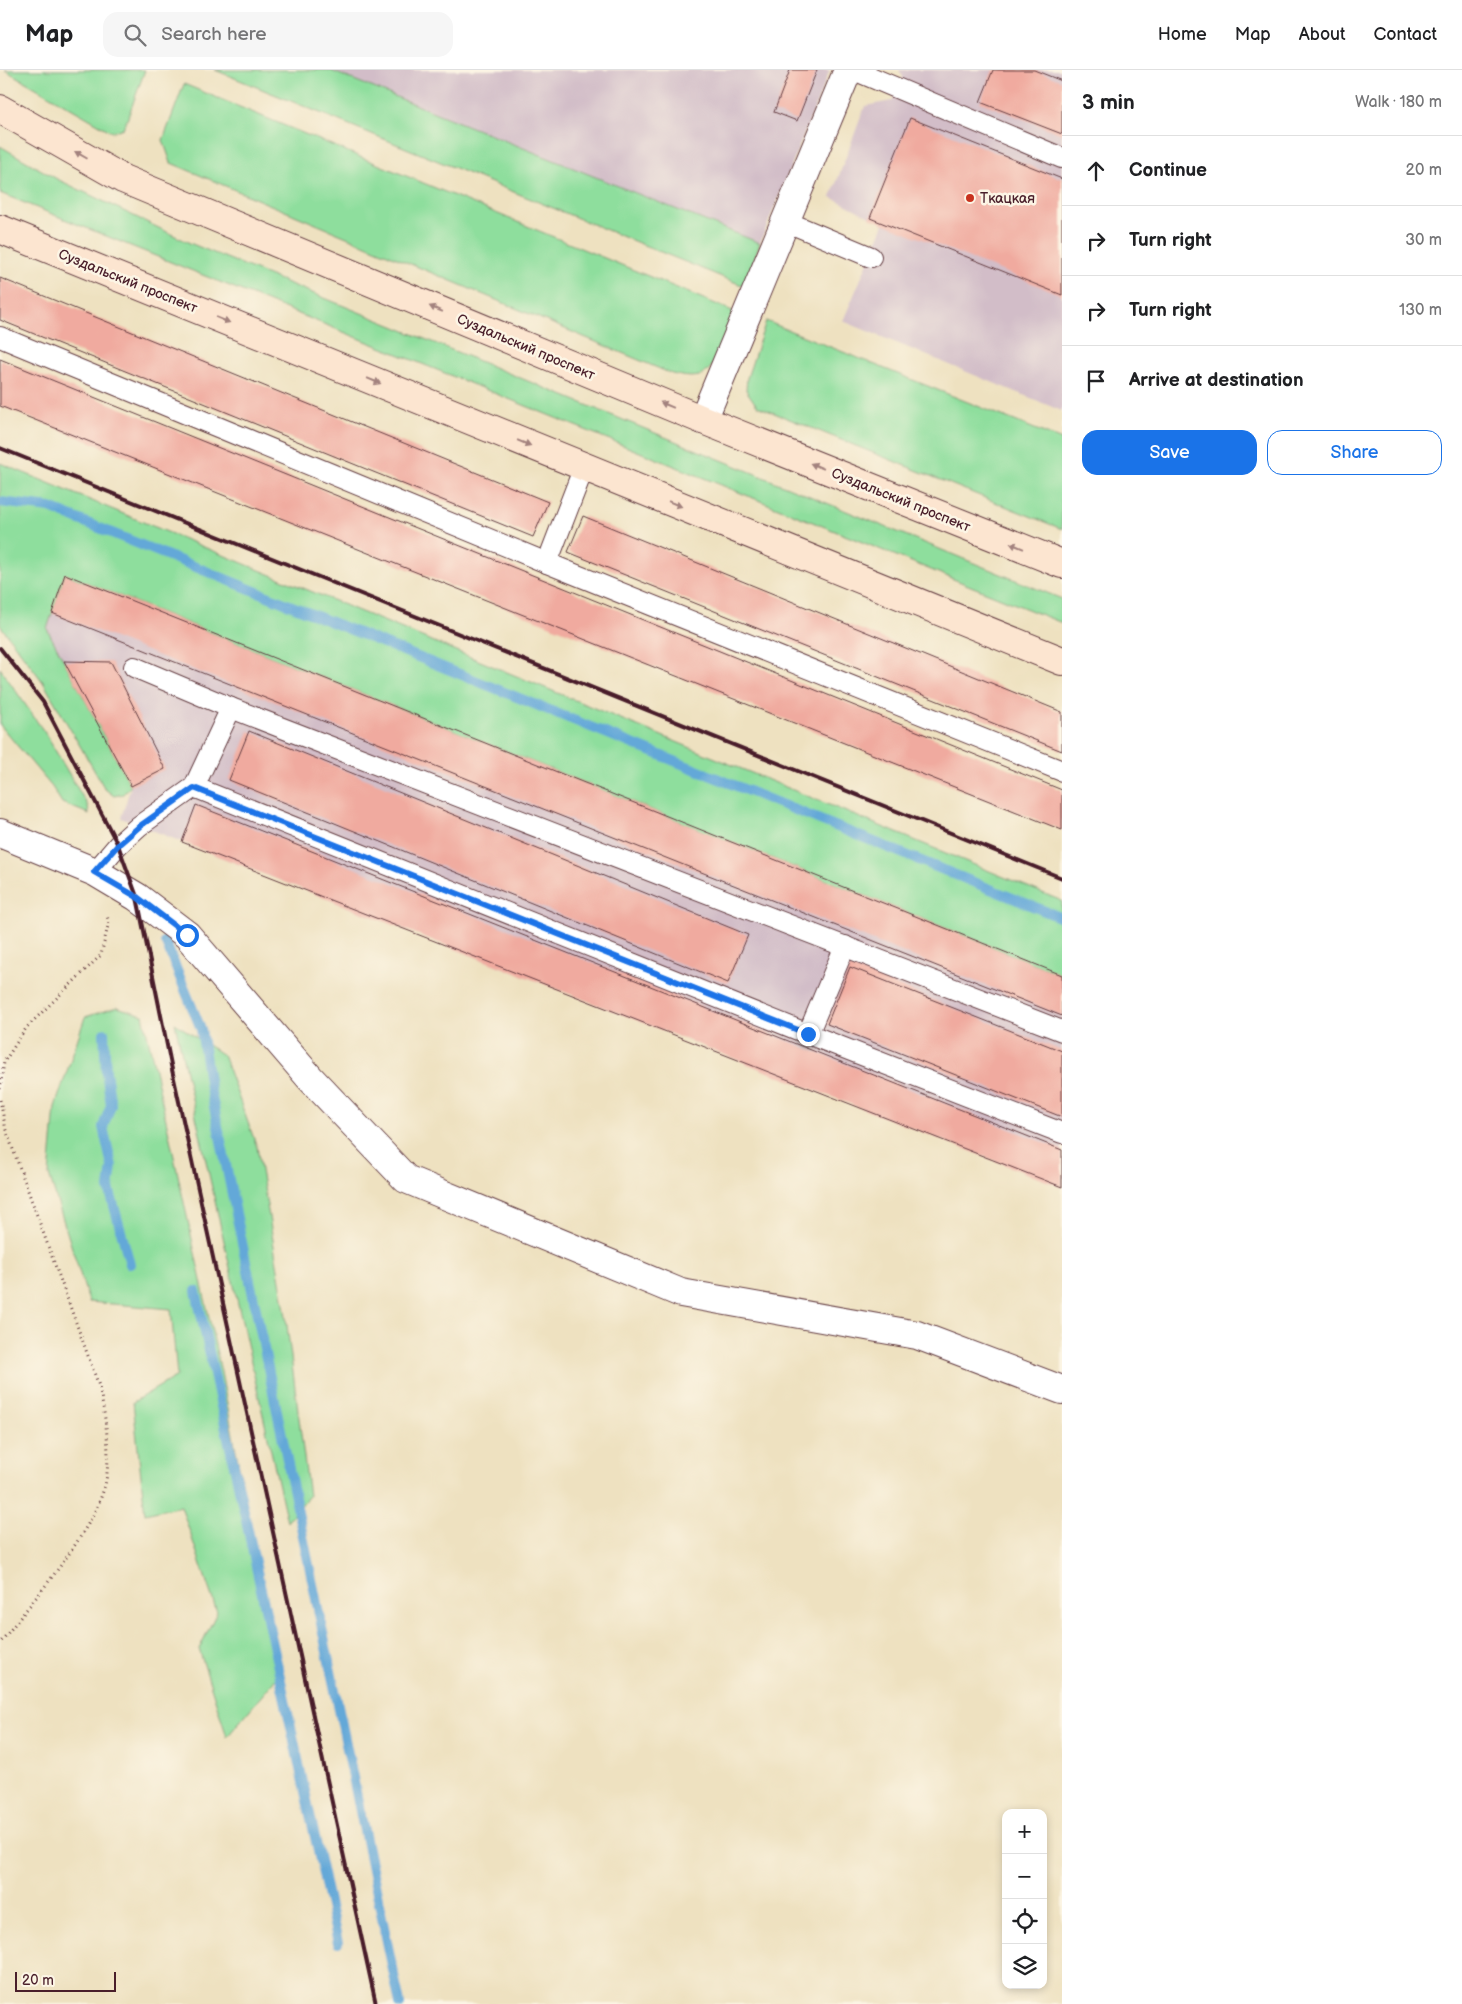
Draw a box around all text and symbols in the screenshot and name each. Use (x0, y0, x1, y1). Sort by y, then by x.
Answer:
search box (103, 12, 453, 57)
text: Map (25, 20, 73, 49)
icon: search (121, 21, 149, 49)
text: Search here (161, 23, 267, 46)
text: Home (1158, 24, 1207, 45)
text: Map (1235, 24, 1271, 45)
text: About (1299, 24, 1346, 45)
text: Contact (1374, 24, 1437, 45)
text: 3 min (1082, 90, 1135, 115)
text: Walk · 180 m (1355, 93, 1442, 112)
one-way arrow (73, 151, 88, 159)
icon: ahead (1082, 157, 1110, 185)
text: Continue (1129, 159, 1207, 182)
text: 20 m (1406, 161, 1442, 180)
place label: Ткацкая (980, 190, 1035, 207)
marker: Ткацкая (964, 192, 976, 204)
icon: right (1082, 227, 1110, 255)
text: Turn right (1129, 229, 1212, 252)
text: 30 m (1405, 231, 1442, 250)
street label: Суздальский проспект (56, 245, 200, 317)
icon: right (1082, 297, 1110, 325)
text: Turn right (1129, 299, 1212, 322)
text: 130 m (1399, 301, 1442, 320)
one-way arrow (429, 305, 443, 313)
street label: Суздальский проспект (454, 310, 598, 384)
one-way arrow (216, 317, 231, 325)
icon: arrive (1082, 367, 1110, 395)
text: Arrive at destination (1129, 369, 1304, 392)
one-way arrow (367, 378, 381, 386)
one-way arrow (659, 401, 674, 409)
button: Save (1082, 430, 1257, 475)
button: Share (1267, 430, 1442, 475)
one-way arrow (517, 439, 532, 447)
one-way arrow (809, 462, 824, 470)
street label: Суздальский проспект (829, 464, 973, 536)
one-way arrow (668, 500, 683, 508)
one-way arrow (1009, 542, 1024, 550)
route start (176, 924, 199, 947)
route end (797, 1023, 820, 1046)
map controls (1002, 1809, 1047, 1989)
button: + (1002, 1809, 1047, 1854)
button: − (1002, 1854, 1047, 1899)
button: locate (1002, 1899, 1047, 1944)
button: layers (1002, 1944, 1047, 1989)
scale bar (15, 1969, 116, 1992)
text: 20 m (22, 1972, 54, 1989)

